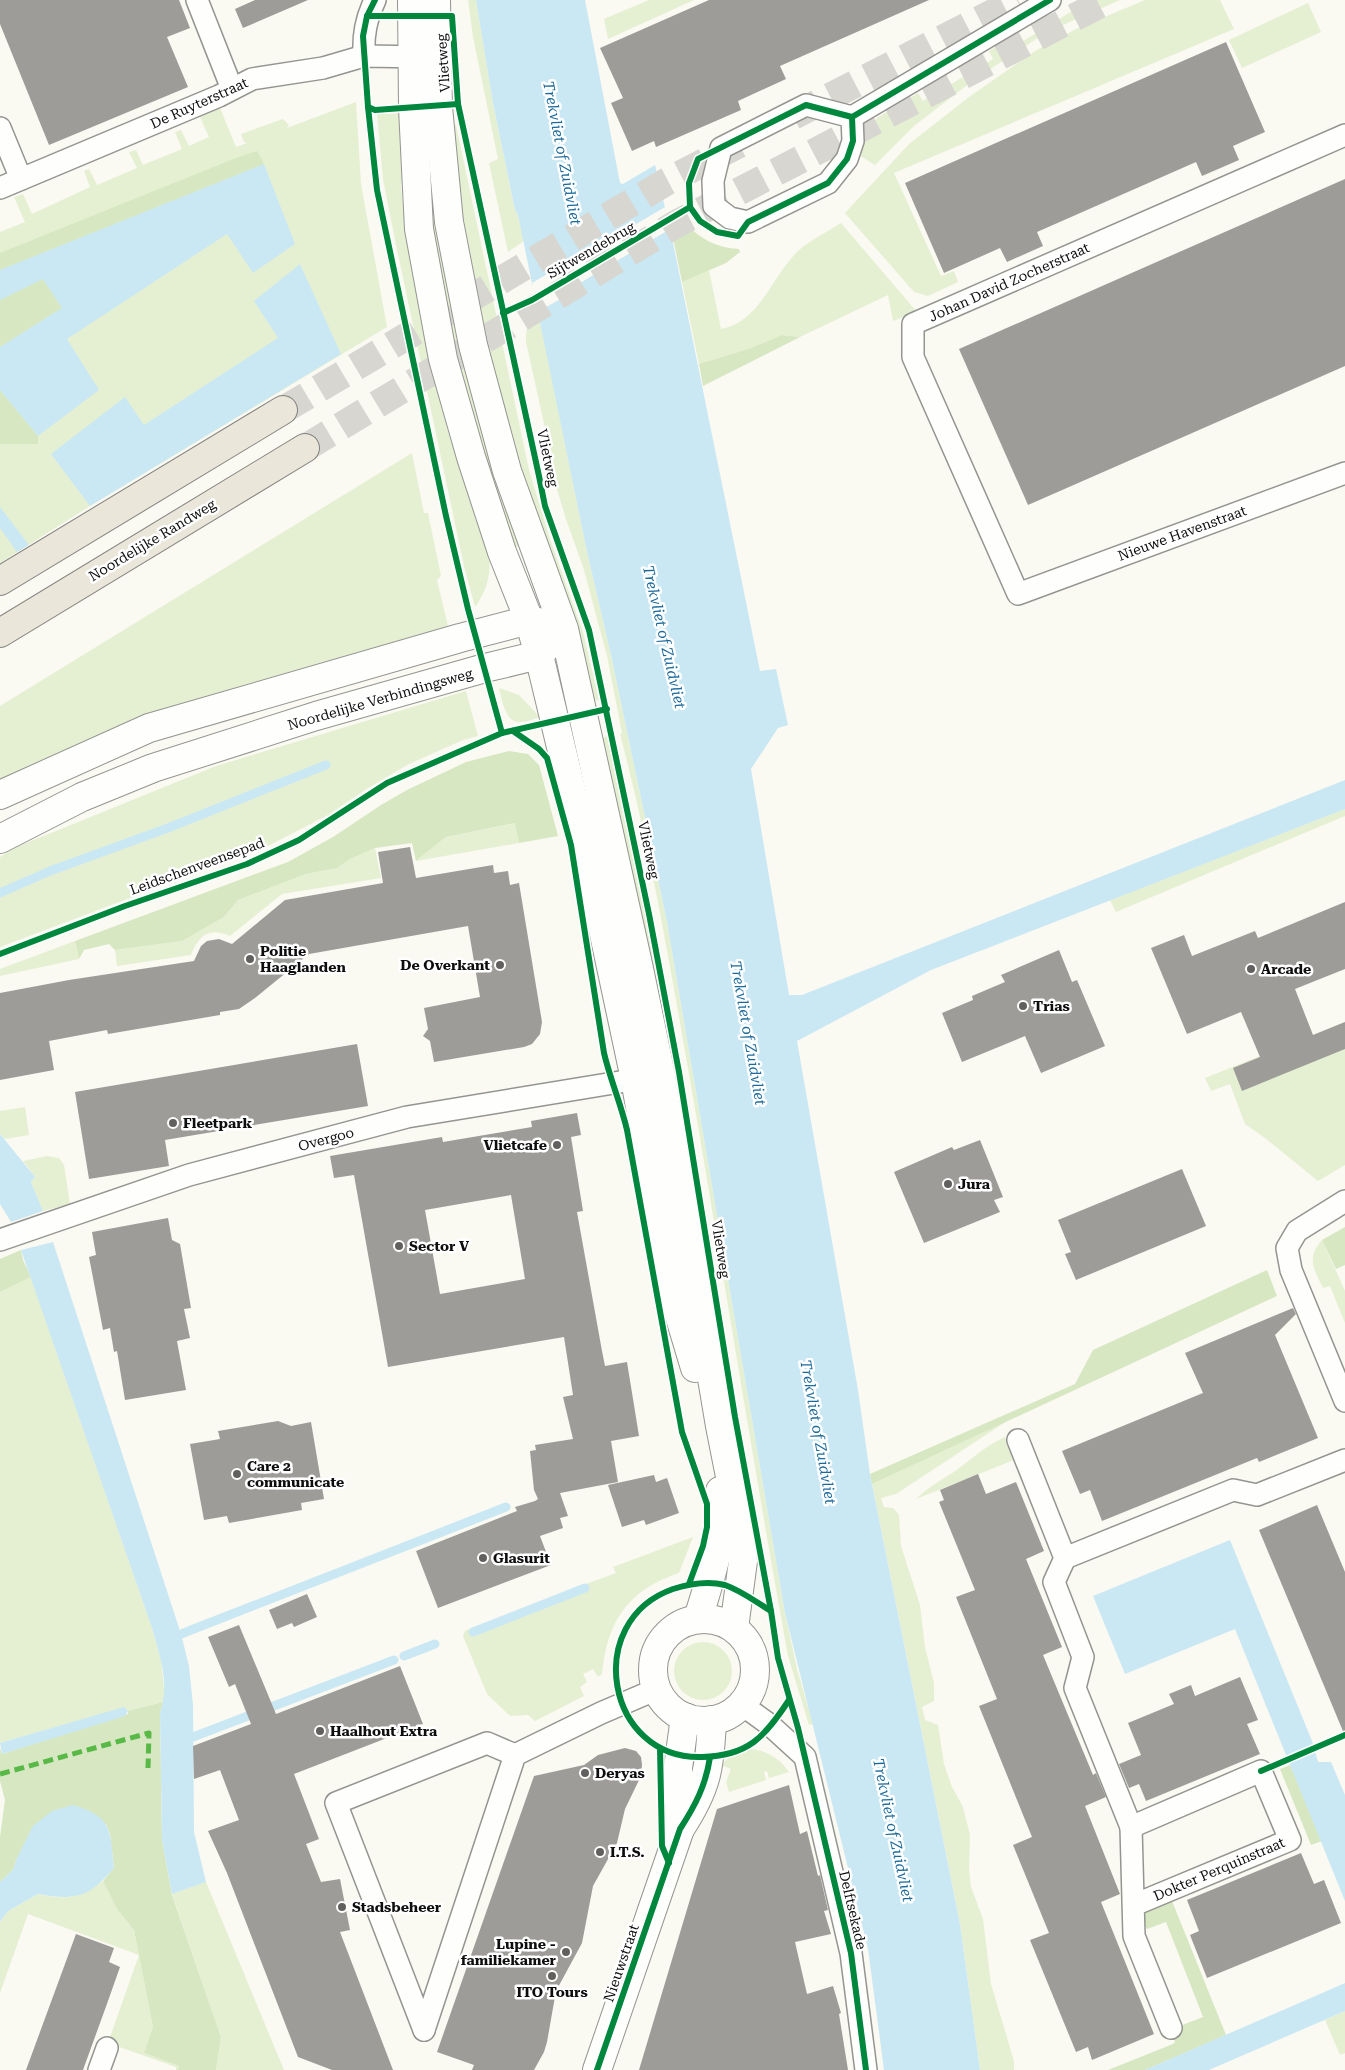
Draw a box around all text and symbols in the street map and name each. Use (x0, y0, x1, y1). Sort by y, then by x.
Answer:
street label: Vlietweg (433, 33, 453, 93)
street label: De Ruyterstraat (148, 74, 250, 132)
water label: Trekvliet of Zuidvliet (539, 79, 585, 227)
street label: Sijtwendebrug (544, 218, 638, 282)
street label: Johan David Zocherstraat (926, 239, 1092, 325)
street label: Vlietweg (534, 428, 562, 488)
street label: Noordelijke Randweg (86, 496, 218, 584)
street label: Nieuwe Havenstraat (1116, 502, 1248, 564)
water label: Trekvliet of Zuidvliet (639, 564, 689, 711)
street label: Noordelijke Verbindingsweg (286, 665, 474, 733)
street label: Vlietweg (635, 820, 663, 880)
street label: Leidschenveensepad (128, 834, 266, 898)
place label: Politie Haaglanden (260, 943, 346, 975)
marker: Politie Haaglanden (244, 953, 256, 965)
place label: De Overkant (400, 957, 490, 973)
marker: De Overkant (494, 959, 506, 971)
water label: Trekvliet of Zuidvliet (726, 959, 770, 1107)
place label: Arcade (1261, 961, 1311, 977)
marker: Arcade (1245, 963, 1257, 975)
place label: Trias (1033, 998, 1070, 1014)
marker: Trias (1017, 1000, 1029, 1012)
place label: Fleetpark (183, 1115, 252, 1131)
marker: Fleetpark (167, 1117, 179, 1129)
street label: Overgoo (296, 1124, 356, 1154)
place label: Vlietcafe (483, 1137, 547, 1153)
marker: Vlietcafe (551, 1139, 563, 1151)
place label: Jura (958, 1176, 991, 1192)
marker: Jura (942, 1178, 954, 1190)
street label: Vlietweg (709, 1219, 733, 1279)
place label: Sector V (409, 1238, 469, 1254)
marker: Sector V (393, 1240, 405, 1252)
water label: Trekvliet of Zuidvliet (796, 1358, 840, 1506)
place label: Care 2 communicate (247, 1458, 344, 1490)
marker: Care 2 communicate (231, 1468, 243, 1480)
place label: Glasurit (493, 1550, 550, 1566)
marker: Glasurit (477, 1552, 489, 1564)
place label: Haalhout Extra (330, 1723, 438, 1739)
marker: Haalhout Extra (314, 1725, 326, 1737)
water label: Trekvliet of Zuidvliet (869, 1757, 917, 1904)
place label: Deryas (595, 1765, 645, 1781)
marker: Deryas (579, 1767, 591, 1779)
street label: Dokter Perquinstraat (1151, 1834, 1287, 1904)
place label: I.T.S. (610, 1844, 645, 1860)
marker: I.T.S. (594, 1846, 606, 1858)
street label: Delftsekade (836, 1869, 870, 1951)
place label: Stadsbeheer (352, 1899, 442, 1915)
marker: Stadsbeheer (336, 1901, 348, 1913)
street label: Nieuwstraat (600, 1922, 642, 2004)
place label: Lupine - familiekamer (461, 1936, 557, 1968)
marker: Lupine - familiekamer (560, 1946, 572, 1958)
marker: ITO Tours (546, 1970, 558, 1982)
place label: ITO Tours (516, 1984, 588, 2000)

